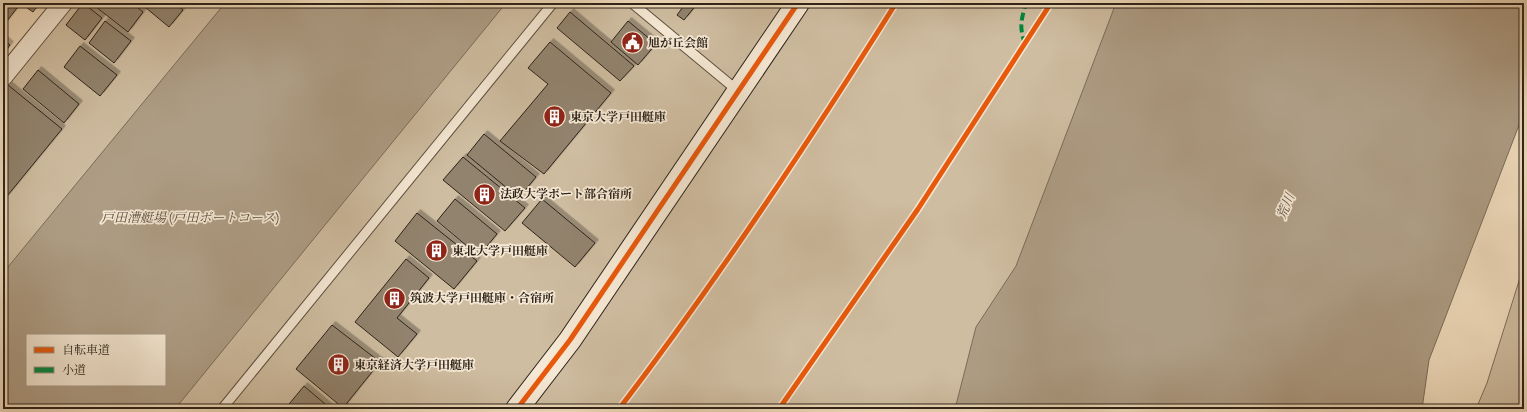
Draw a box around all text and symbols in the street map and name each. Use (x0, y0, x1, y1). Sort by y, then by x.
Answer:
public building icon: 旭が丘会館 (620, 30, 646, 56)
place label: 旭が丘会館 (648, 36, 708, 50)
building icon: 東京大学戸田艇庫 (542, 104, 568, 130)
place label: 東京大学戸田艇庫 (570, 110, 666, 124)
building icon: 法政大学ボート部合宿所 (471, 181, 497, 207)
place label: 法政大学ボート部合宿所 (500, 187, 632, 201)
water label: 荒川 (1273, 189, 1299, 221)
water label: 戸田漕艇場 (戸田ボートコース) (101, 210, 279, 226)
building icon: 東北大学戸田艇庫 (423, 238, 449, 264)
place label: 東北大学戸田艇庫 (452, 244, 548, 258)
building icon: 筑波大学戸田艇庫・合宿所 (381, 285, 407, 311)
place label: 筑波大学戸田艇庫・合宿所 (410, 291, 554, 305)
legend (26, 334, 166, 386)
text: 自転車道 (62, 343, 110, 357)
building icon: 東京経済大学戸田艇庫 (325, 352, 351, 378)
place label: 東京経済大学戸田艇庫 (354, 358, 474, 372)
text: 小道 (62, 363, 86, 377)

